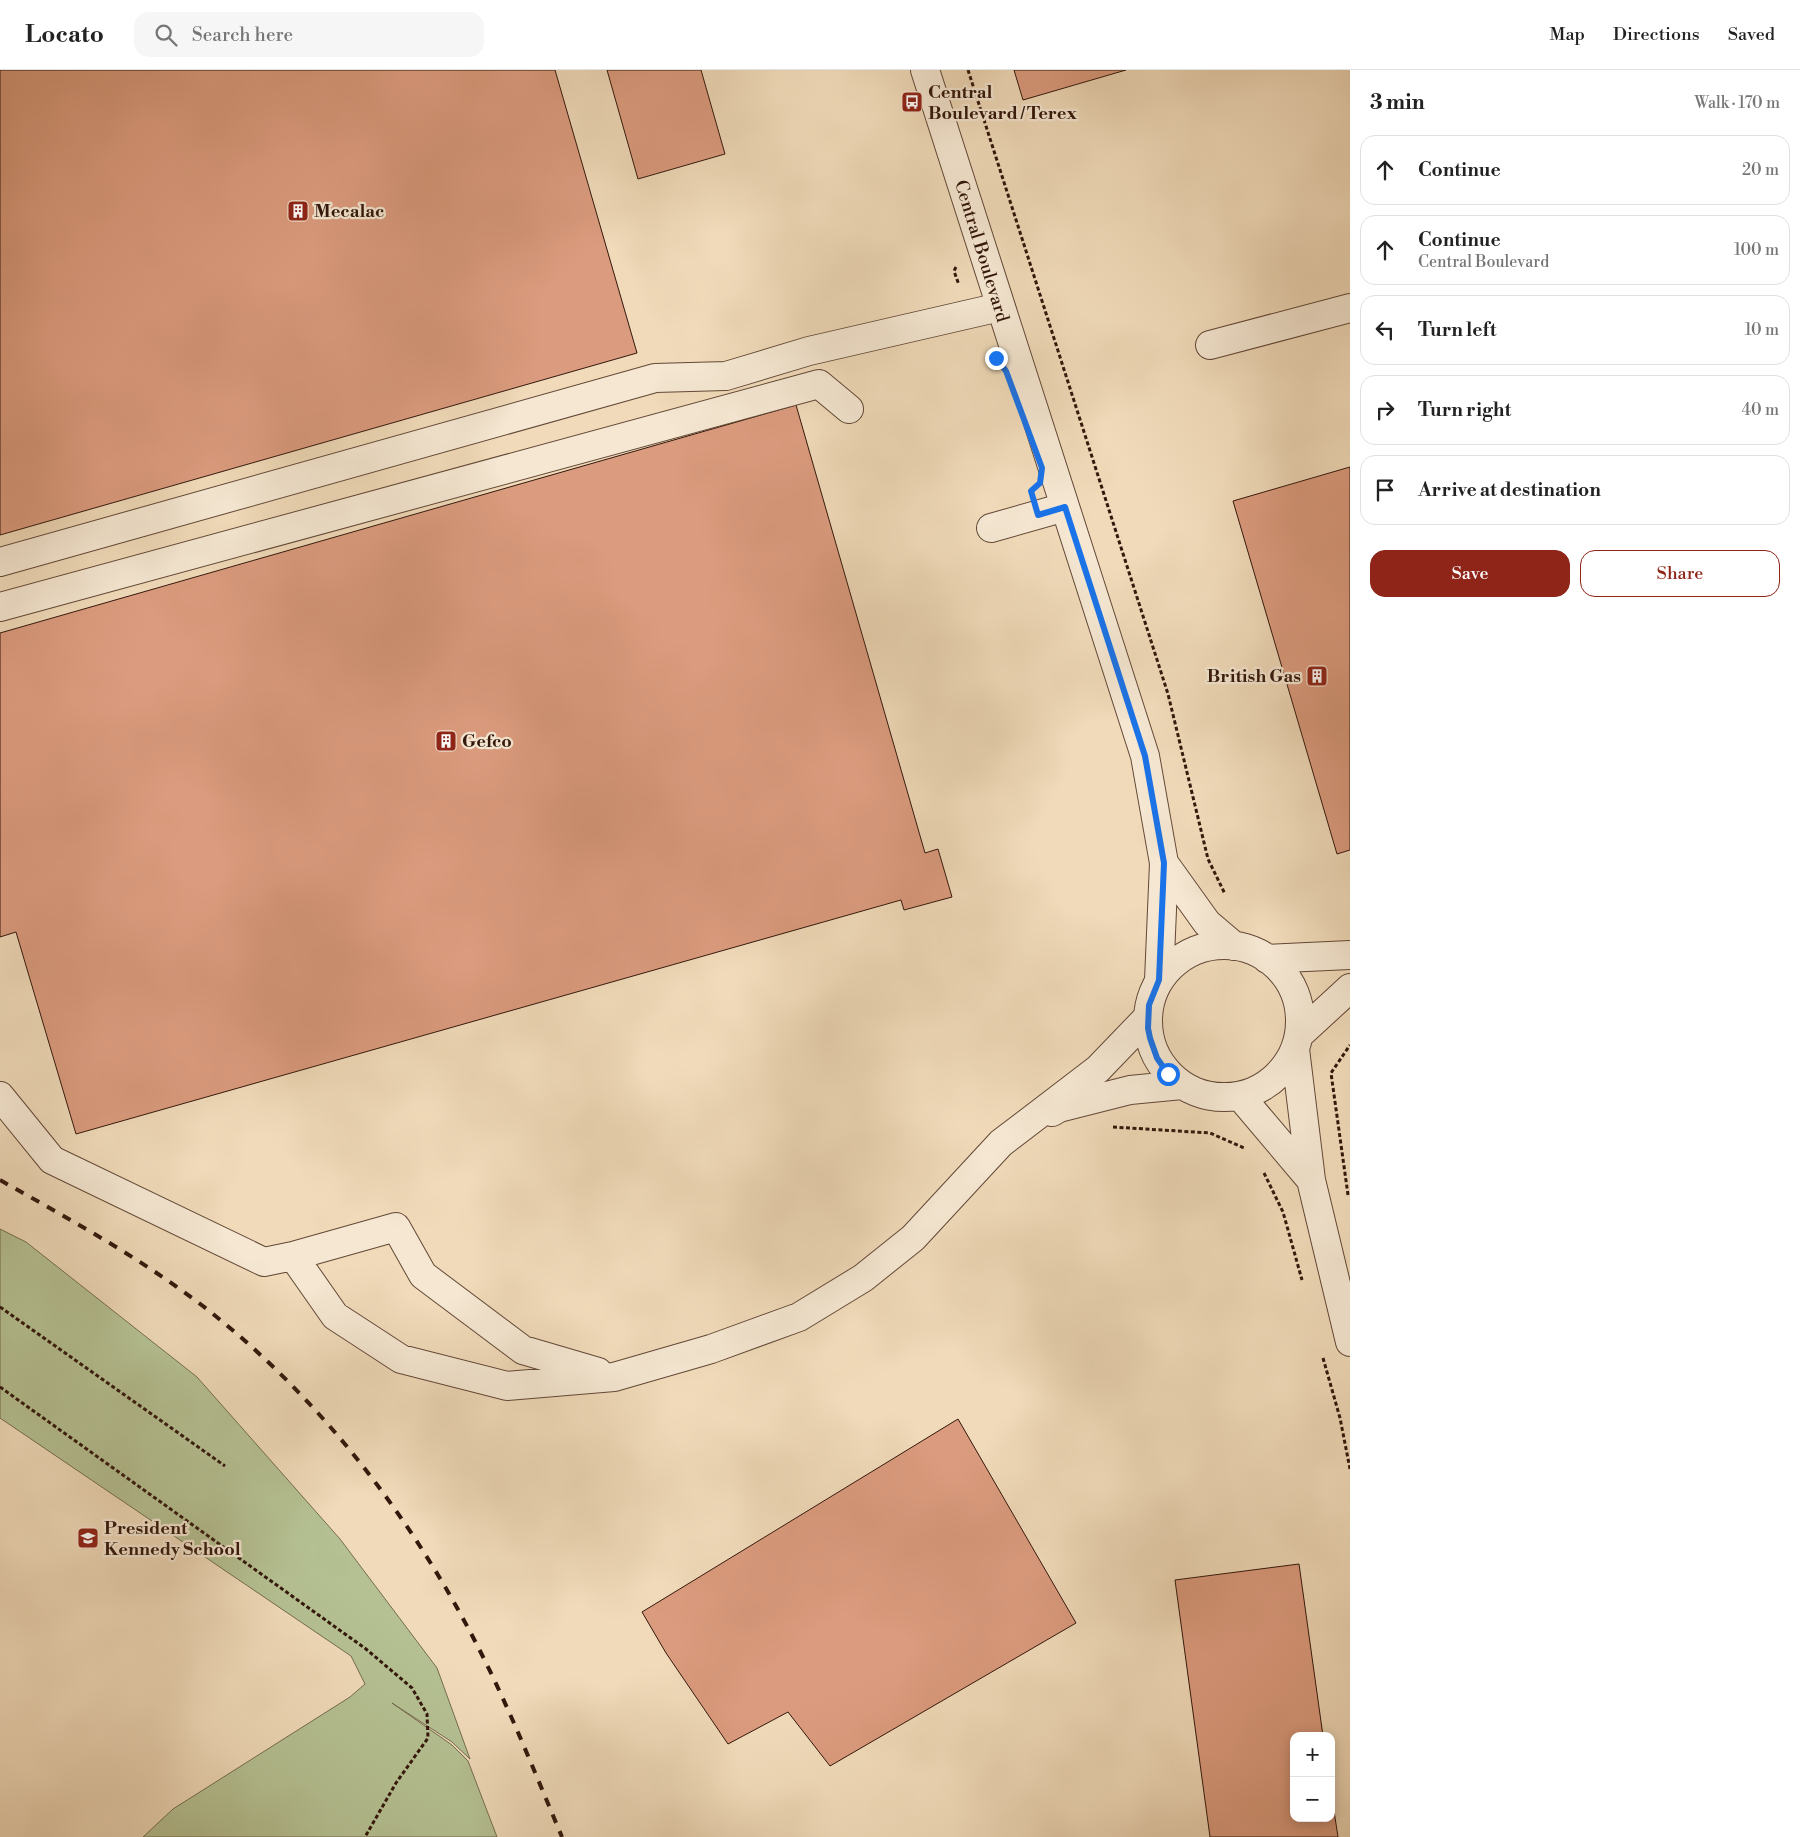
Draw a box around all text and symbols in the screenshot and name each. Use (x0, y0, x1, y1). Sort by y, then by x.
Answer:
search box (134, 12, 484, 57)
text: Locato (25, 20, 104, 50)
icon: search (152, 21, 180, 49)
text: Search here (192, 23, 293, 47)
text: Map (1549, 23, 1585, 46)
text: Directions (1613, 23, 1700, 46)
text: Saved (1728, 23, 1775, 46)
place label: Central Boulevard / Terex (928, 81, 1077, 125)
bus stop icon: Central Boulevard / Terex (900, 90, 924, 114)
text: 3 min (1370, 90, 1425, 116)
text: Walk · 170 m (1694, 93, 1780, 113)
icon: ahead (1371, 156, 1399, 184)
text: Continue (1418, 158, 1501, 182)
text: 20 m (1742, 160, 1779, 180)
street label: Central Boulevard (949, 177, 1014, 326)
building icon: Mecalac (286, 199, 310, 223)
place label: Mecalac (314, 200, 384, 223)
text: Continue (1418, 228, 1501, 252)
icon: ahead (1371, 236, 1399, 264)
text: 100 m (1734, 240, 1779, 260)
text: Central Boulevard (1418, 252, 1549, 272)
icon: left (1371, 316, 1399, 344)
text: Turn left (1418, 318, 1497, 342)
text: 10 m (1745, 320, 1779, 340)
route end (985, 347, 1008, 370)
icon: right (1371, 396, 1399, 424)
text: Turn right (1418, 398, 1511, 422)
text: 40 m (1742, 400, 1779, 420)
icon: arrive (1371, 476, 1399, 504)
text: Arrive at destination (1418, 478, 1601, 502)
button: Save (1370, 550, 1570, 597)
button: Share (1580, 550, 1780, 597)
building icon: British Gas (1305, 664, 1329, 688)
place label: British Gas (1207, 665, 1301, 688)
building icon: Gefco (434, 729, 458, 753)
place label: Gefco (462, 730, 512, 753)
route start (1157, 1063, 1180, 1086)
place label: President Kennedy School (104, 1517, 241, 1561)
school or university icon: President Kennedy School (76, 1526, 100, 1550)
map controls (1290, 1732, 1335, 1822)
button: + (1290, 1732, 1335, 1777)
button: − (1290, 1777, 1335, 1822)

